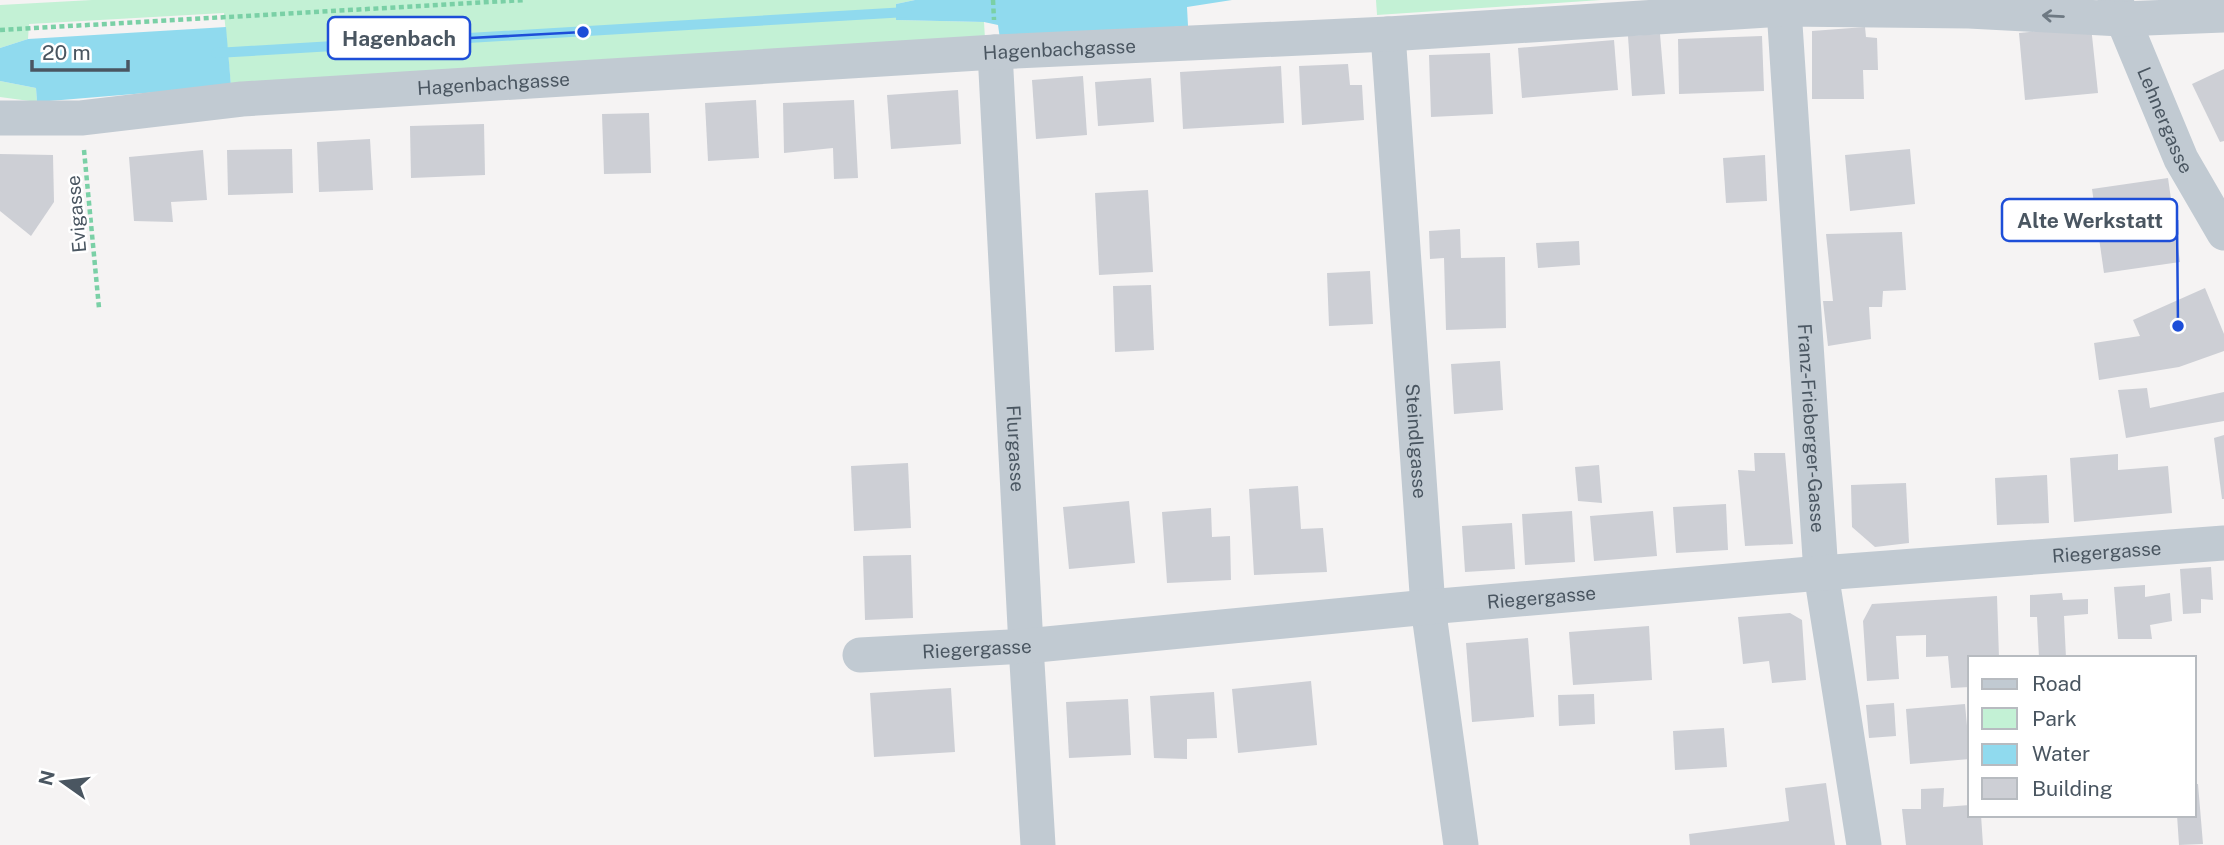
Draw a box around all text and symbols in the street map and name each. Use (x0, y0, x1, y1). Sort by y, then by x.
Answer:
one-way arrow (2042, 9, 2065, 22)
callout: Hagenbach (328, 17, 470, 59)
text: Hagenbach (342, 26, 456, 51)
scale bar (32, 28, 128, 72)
street label: Hagenbachgasse (982, 35, 1136, 64)
text: 20 m (42, 40, 91, 65)
street label: Lehnergasse (2133, 64, 2198, 177)
street label: Hagenbachgasse (416, 68, 570, 99)
street label: Evigasse (62, 174, 90, 254)
callout: Alte Werkstatt (2002, 199, 2177, 241)
text: Alte Werkstatt (2017, 208, 2163, 233)
street label: Franz-Frieberger-Gasse (1794, 323, 1829, 533)
street label: Steindlgasse (1401, 383, 1431, 499)
street label: Flurgasse (1002, 404, 1029, 492)
street label: Riegergasse (2051, 537, 2162, 567)
street label: Riegergasse (1486, 582, 1597, 613)
street label: Riegergasse (922, 635, 1033, 663)
legend (1968, 656, 2196, 817)
text: Road (2032, 671, 2082, 696)
text: Park (2032, 706, 2077, 731)
text: Water (2032, 741, 2090, 766)
north arrow (28, 747, 98, 817)
text: N (34, 768, 59, 788)
text: Building (2032, 776, 2113, 801)

